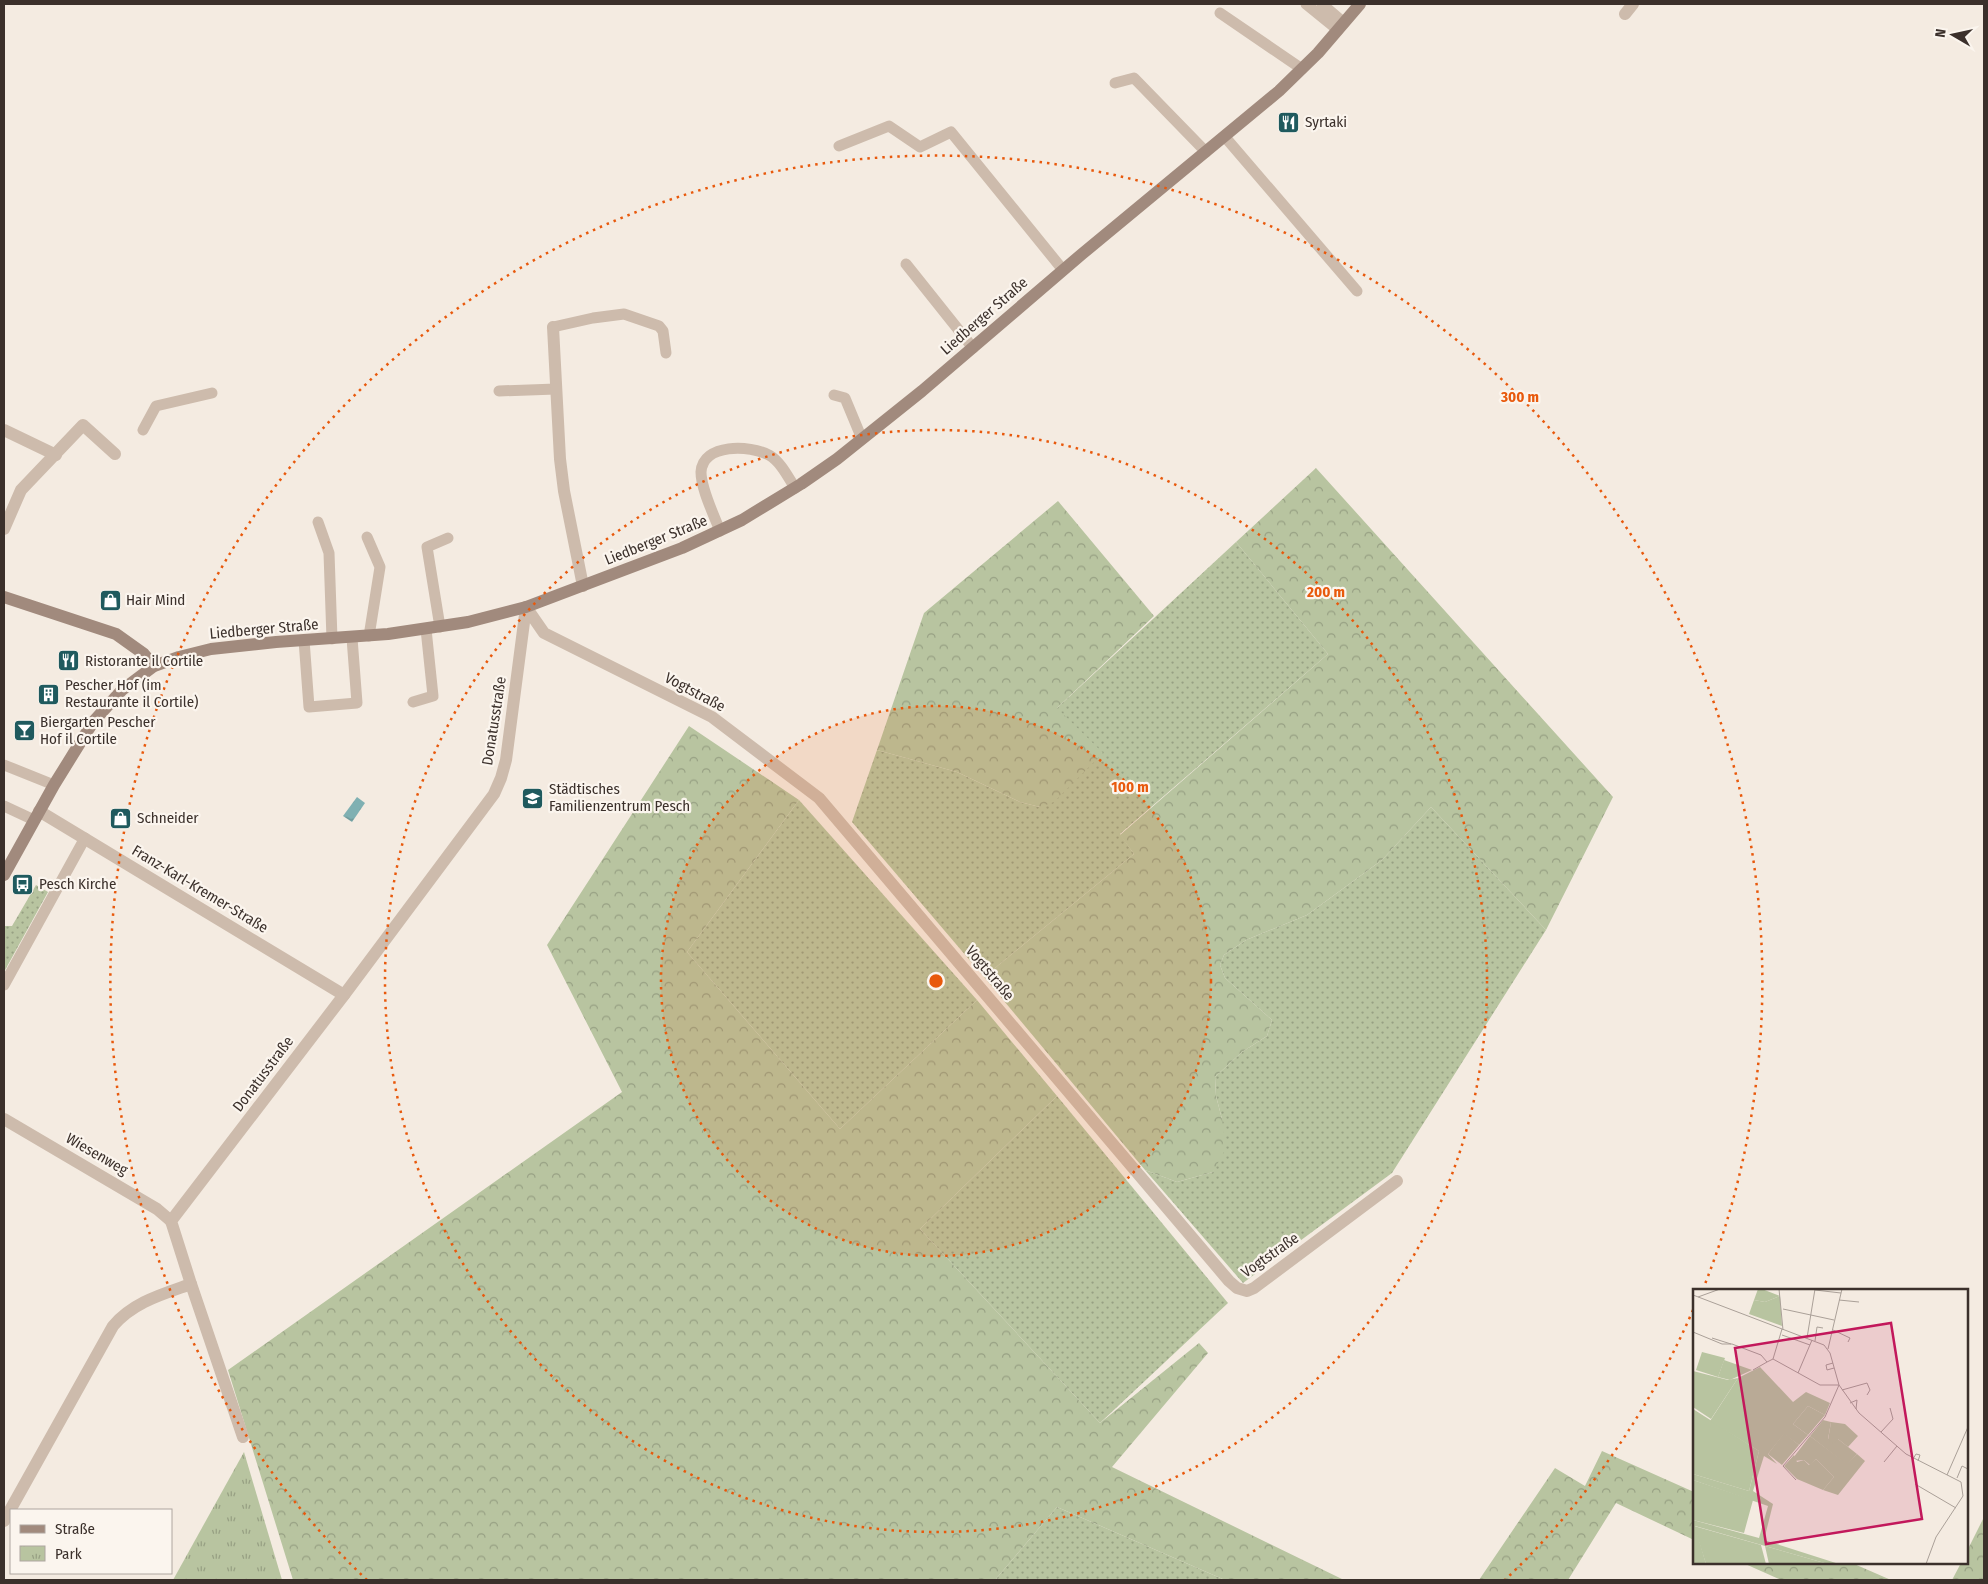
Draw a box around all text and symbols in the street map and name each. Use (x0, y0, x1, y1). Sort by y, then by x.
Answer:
north arrow (1928, 10, 1978, 60)
text: N (1932, 28, 1950, 39)
restaurant icon: Syrtaki (1277, 110, 1301, 134)
place label: Syrtaki (1305, 113, 1347, 131)
street label: Liedberger Straße (937, 273, 1031, 359)
text: 300 m (1500, 388, 1539, 406)
street label: Liedberger Straße (602, 511, 710, 569)
text: 200 m (1306, 583, 1345, 601)
shop icon: Hair Mind (98, 588, 122, 612)
place label: Hair Mind (126, 591, 185, 609)
street label: Liedberger Straße (209, 615, 319, 643)
restaurant icon: Ristorante il Cortile (57, 649, 81, 673)
place label: Ristorante il Cortile (85, 652, 203, 670)
street label: Vogtstraße (662, 669, 728, 715)
street label: Donatusstraße (478, 675, 510, 767)
place label: Pescher Hof (im Restaurante il Cortile) (65, 676, 199, 711)
building icon: Pescher Hof (im Restaurante il Cortile) (37, 682, 61, 706)
place label: Biergarten Pescher Hof il Cortile (40, 713, 156, 748)
bar icon: Biergarten Pescher Hof il Cortile (12, 719, 36, 743)
text: 100 m (1111, 778, 1149, 796)
place label: Städtisches Familienzentrum Pesch (549, 780, 690, 815)
school or university icon: Städtisches Familienzentrum Pesch (521, 786, 545, 810)
shop icon: Schneider (109, 806, 133, 830)
place label: Schneider (137, 809, 199, 827)
street label: Franz-Karl-Kremer-Straße (129, 841, 271, 937)
bus stop icon: Pesch Kirche (11, 872, 35, 896)
place label: Pesch Kirche (39, 875, 116, 893)
street label: Vogtstraße (962, 942, 1018, 1004)
centre of rings (927, 972, 945, 990)
street label: Donatusstraße (229, 1033, 297, 1115)
street label: Wiesenweg (63, 1129, 131, 1179)
street label: Vogtstraße (1238, 1229, 1302, 1281)
inset map (1693, 1289, 1968, 1564)
legend (10, 1509, 172, 1574)
text: Straße (55, 1520, 95, 1538)
text: Park (55, 1545, 82, 1563)

